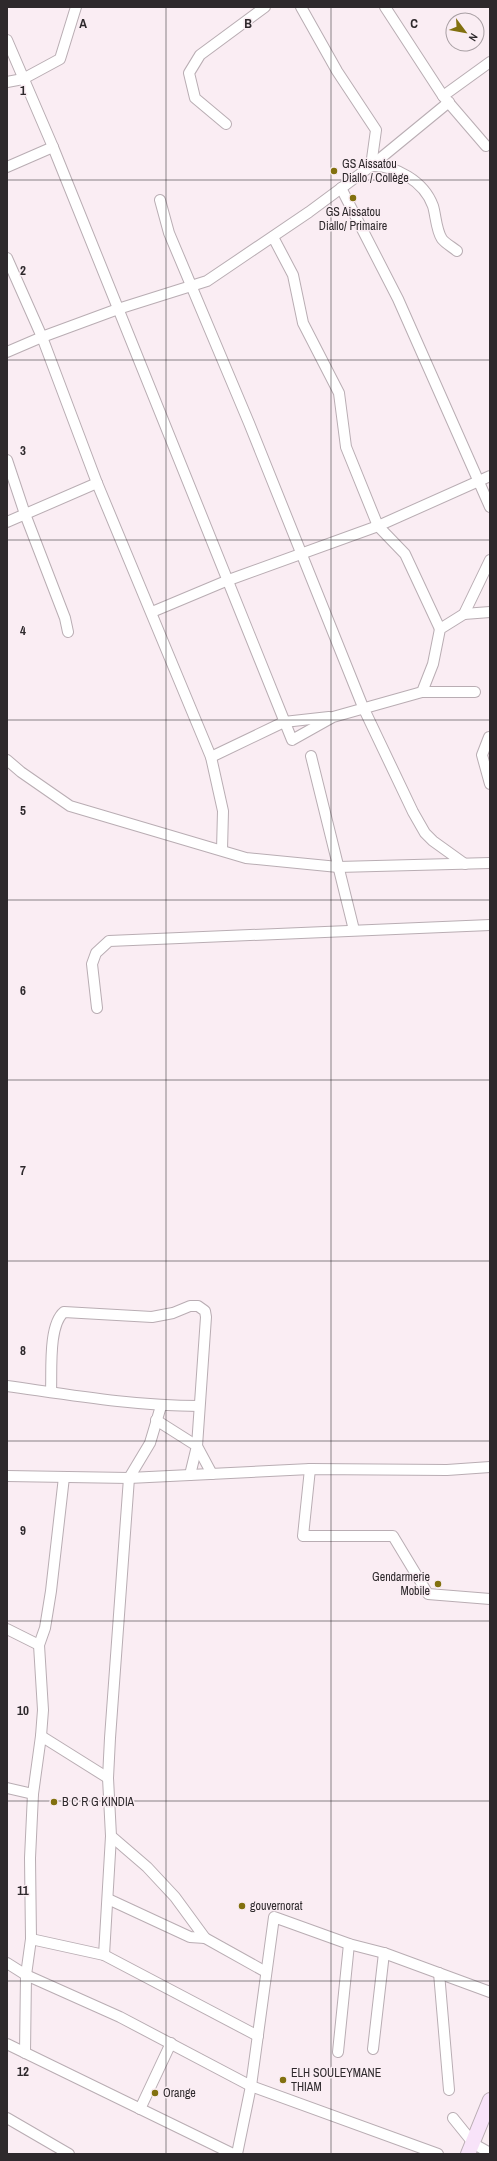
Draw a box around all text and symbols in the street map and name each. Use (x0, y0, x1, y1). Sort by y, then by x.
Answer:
north arrow (445, 12, 485, 52)
text: A (79, 15, 87, 32)
text: B (244, 15, 252, 32)
text: C (410, 15, 418, 32)
text: N (466, 31, 481, 44)
text: 1 (20, 82, 26, 99)
place label: GS Aissatou Diallo / Collège (342, 156, 409, 186)
marker: GS Aissatou Diallo / Collège (329, 166, 339, 176)
marker: GS Aissatou Diallo/ Primaire (348, 193, 358, 203)
place label: GS Aissatou Diallo/ Primaire (319, 204, 387, 234)
text: 2 (20, 262, 26, 279)
text: 3 (20, 442, 26, 459)
text: 4 (20, 622, 26, 639)
text: 5 (20, 802, 26, 819)
text: 6 (20, 982, 26, 999)
text: 7 (20, 1162, 26, 1179)
text: 8 (20, 1342, 26, 1359)
text: 9 (20, 1522, 26, 1539)
place label: Gendarmerie Mobile (372, 1569, 430, 1599)
marker: Gendarmerie Mobile (433, 1579, 443, 1589)
text: 10 (17, 1702, 29, 1719)
place label: B C R G KINDIA (62, 1794, 135, 1810)
marker: B C R G KINDIA (49, 1797, 59, 1807)
text: 11 (17, 1882, 29, 1899)
place label: gouvernorat (250, 1898, 303, 1914)
marker: gouvernorat (237, 1901, 247, 1911)
text: 12 (17, 2063, 29, 2080)
place label: ELH SOULEYMANE THIAM (291, 2065, 381, 2095)
marker: ELH SOULEYMANE THIAM (278, 2075, 288, 2085)
place label: Orange (163, 2085, 196, 2101)
marker: Orange (150, 2088, 160, 2098)

